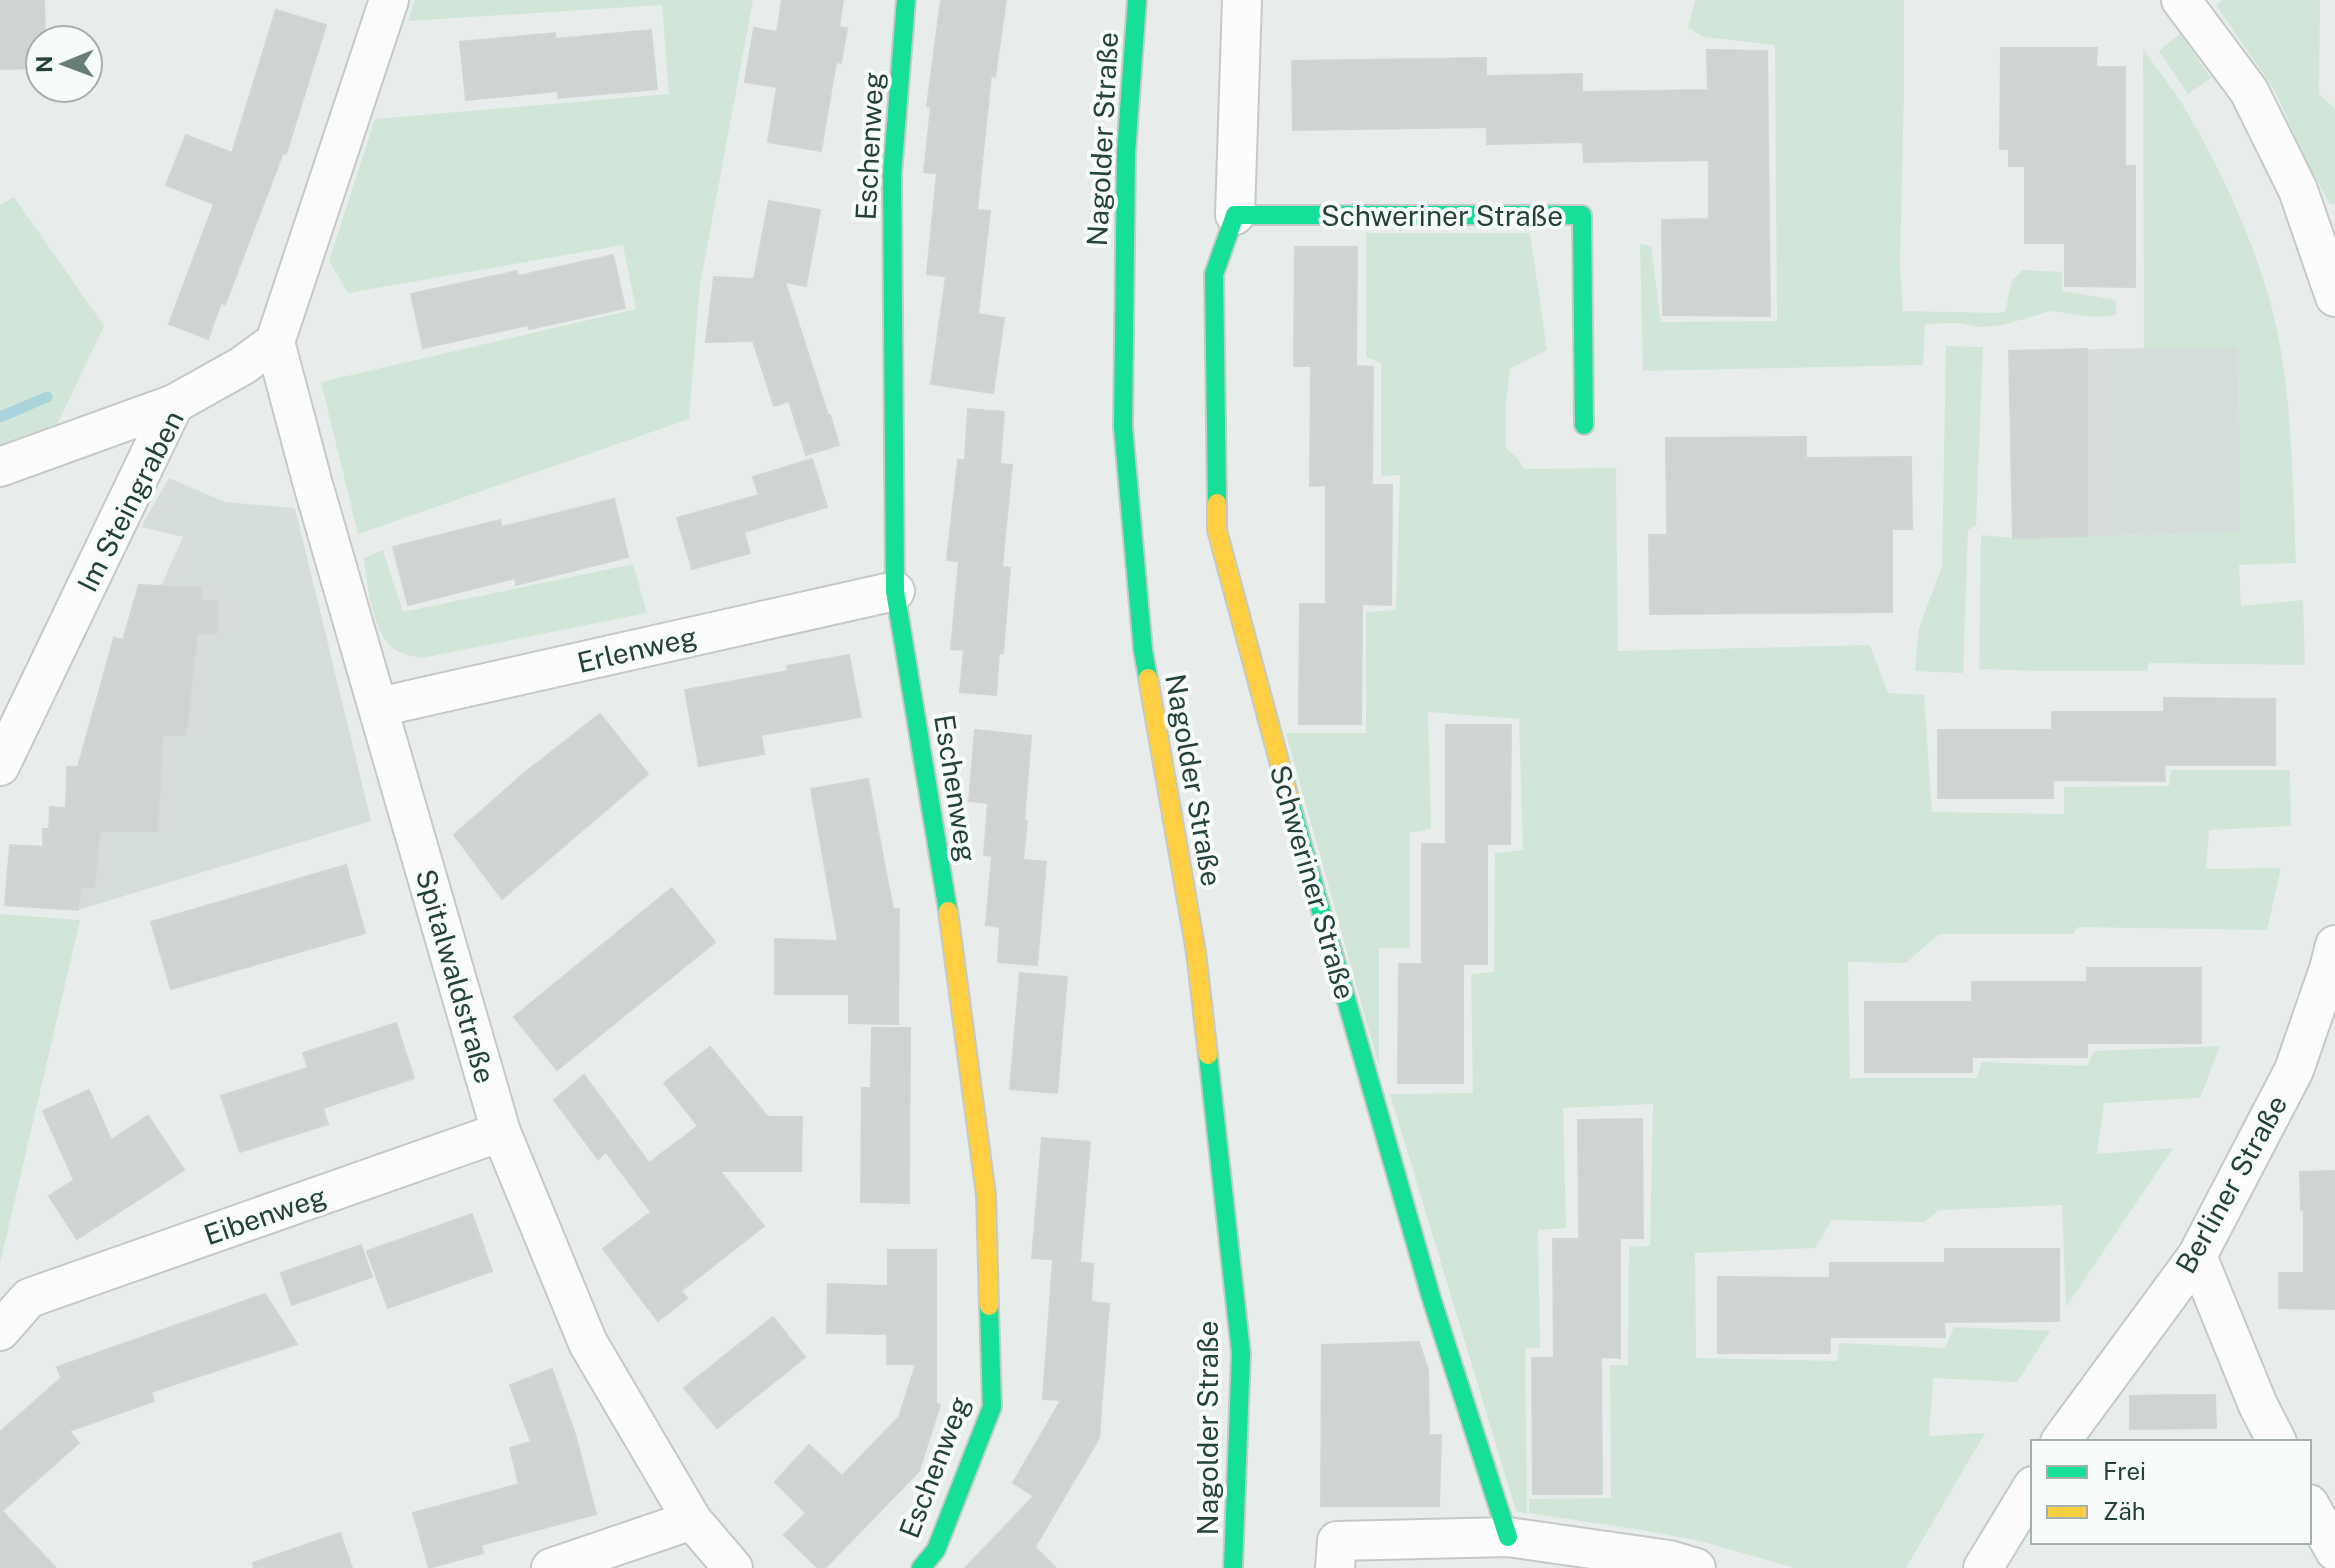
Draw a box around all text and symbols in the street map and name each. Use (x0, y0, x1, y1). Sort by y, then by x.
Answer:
north arrow (24, 24, 104, 104)
street label: Nagolder Straße (1080, 31, 1124, 247)
text: N (31, 56, 57, 73)
street label: Eschenweg (849, 71, 889, 221)
street label: Schweriner Straße (1321, 199, 1563, 232)
street label: Im Steingraben (70, 405, 190, 597)
street label: Erlenweg (574, 619, 700, 679)
street label: Nagolder Straße (1159, 671, 1229, 889)
street label: Eschenweg (928, 712, 984, 864)
street label: Schweriner Straße (1264, 761, 1362, 1003)
street label: Spitalwaldstraße (410, 865, 502, 1087)
street label: Berliner Straße (2169, 1089, 2293, 1279)
street label: Eibenweg (200, 1179, 330, 1251)
street label: Nagolder Straße (1191, 1321, 1224, 1535)
street label: Eschenweg (892, 1392, 976, 1542)
legend (2031, 1440, 2311, 1544)
text: Frei (2103, 1457, 2146, 1485)
text: Zäh (2103, 1497, 2146, 1525)

